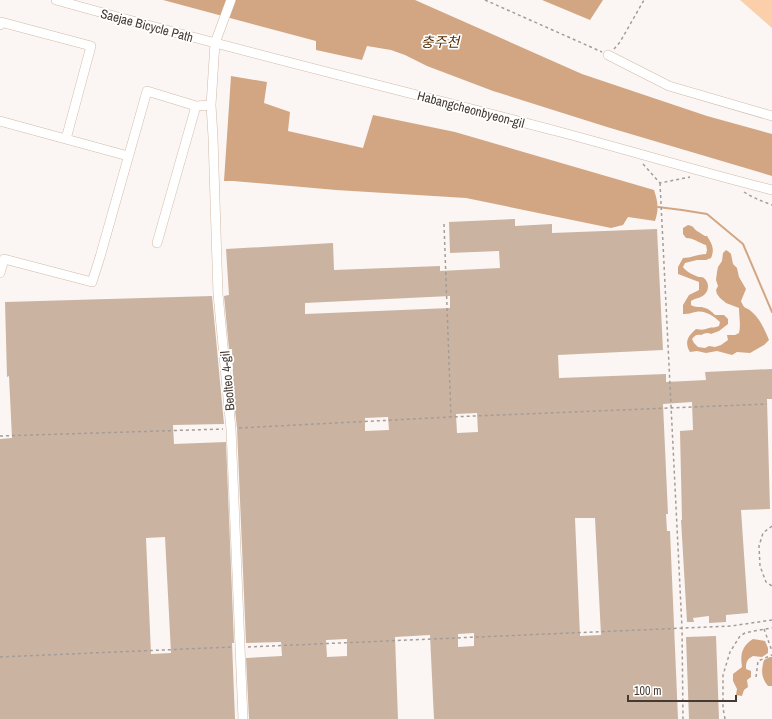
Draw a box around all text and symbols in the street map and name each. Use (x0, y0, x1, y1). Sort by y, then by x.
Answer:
street label: Saejae Bicycle Path (99, 5, 195, 46)
water label: 충주천 (421, 33, 460, 51)
street label: Habangcheonbyeon-gil (415, 87, 526, 132)
street label: Beolteo 4-gil (216, 350, 239, 412)
scale bar (628, 677, 736, 703)
text: 100 m (634, 683, 661, 699)

